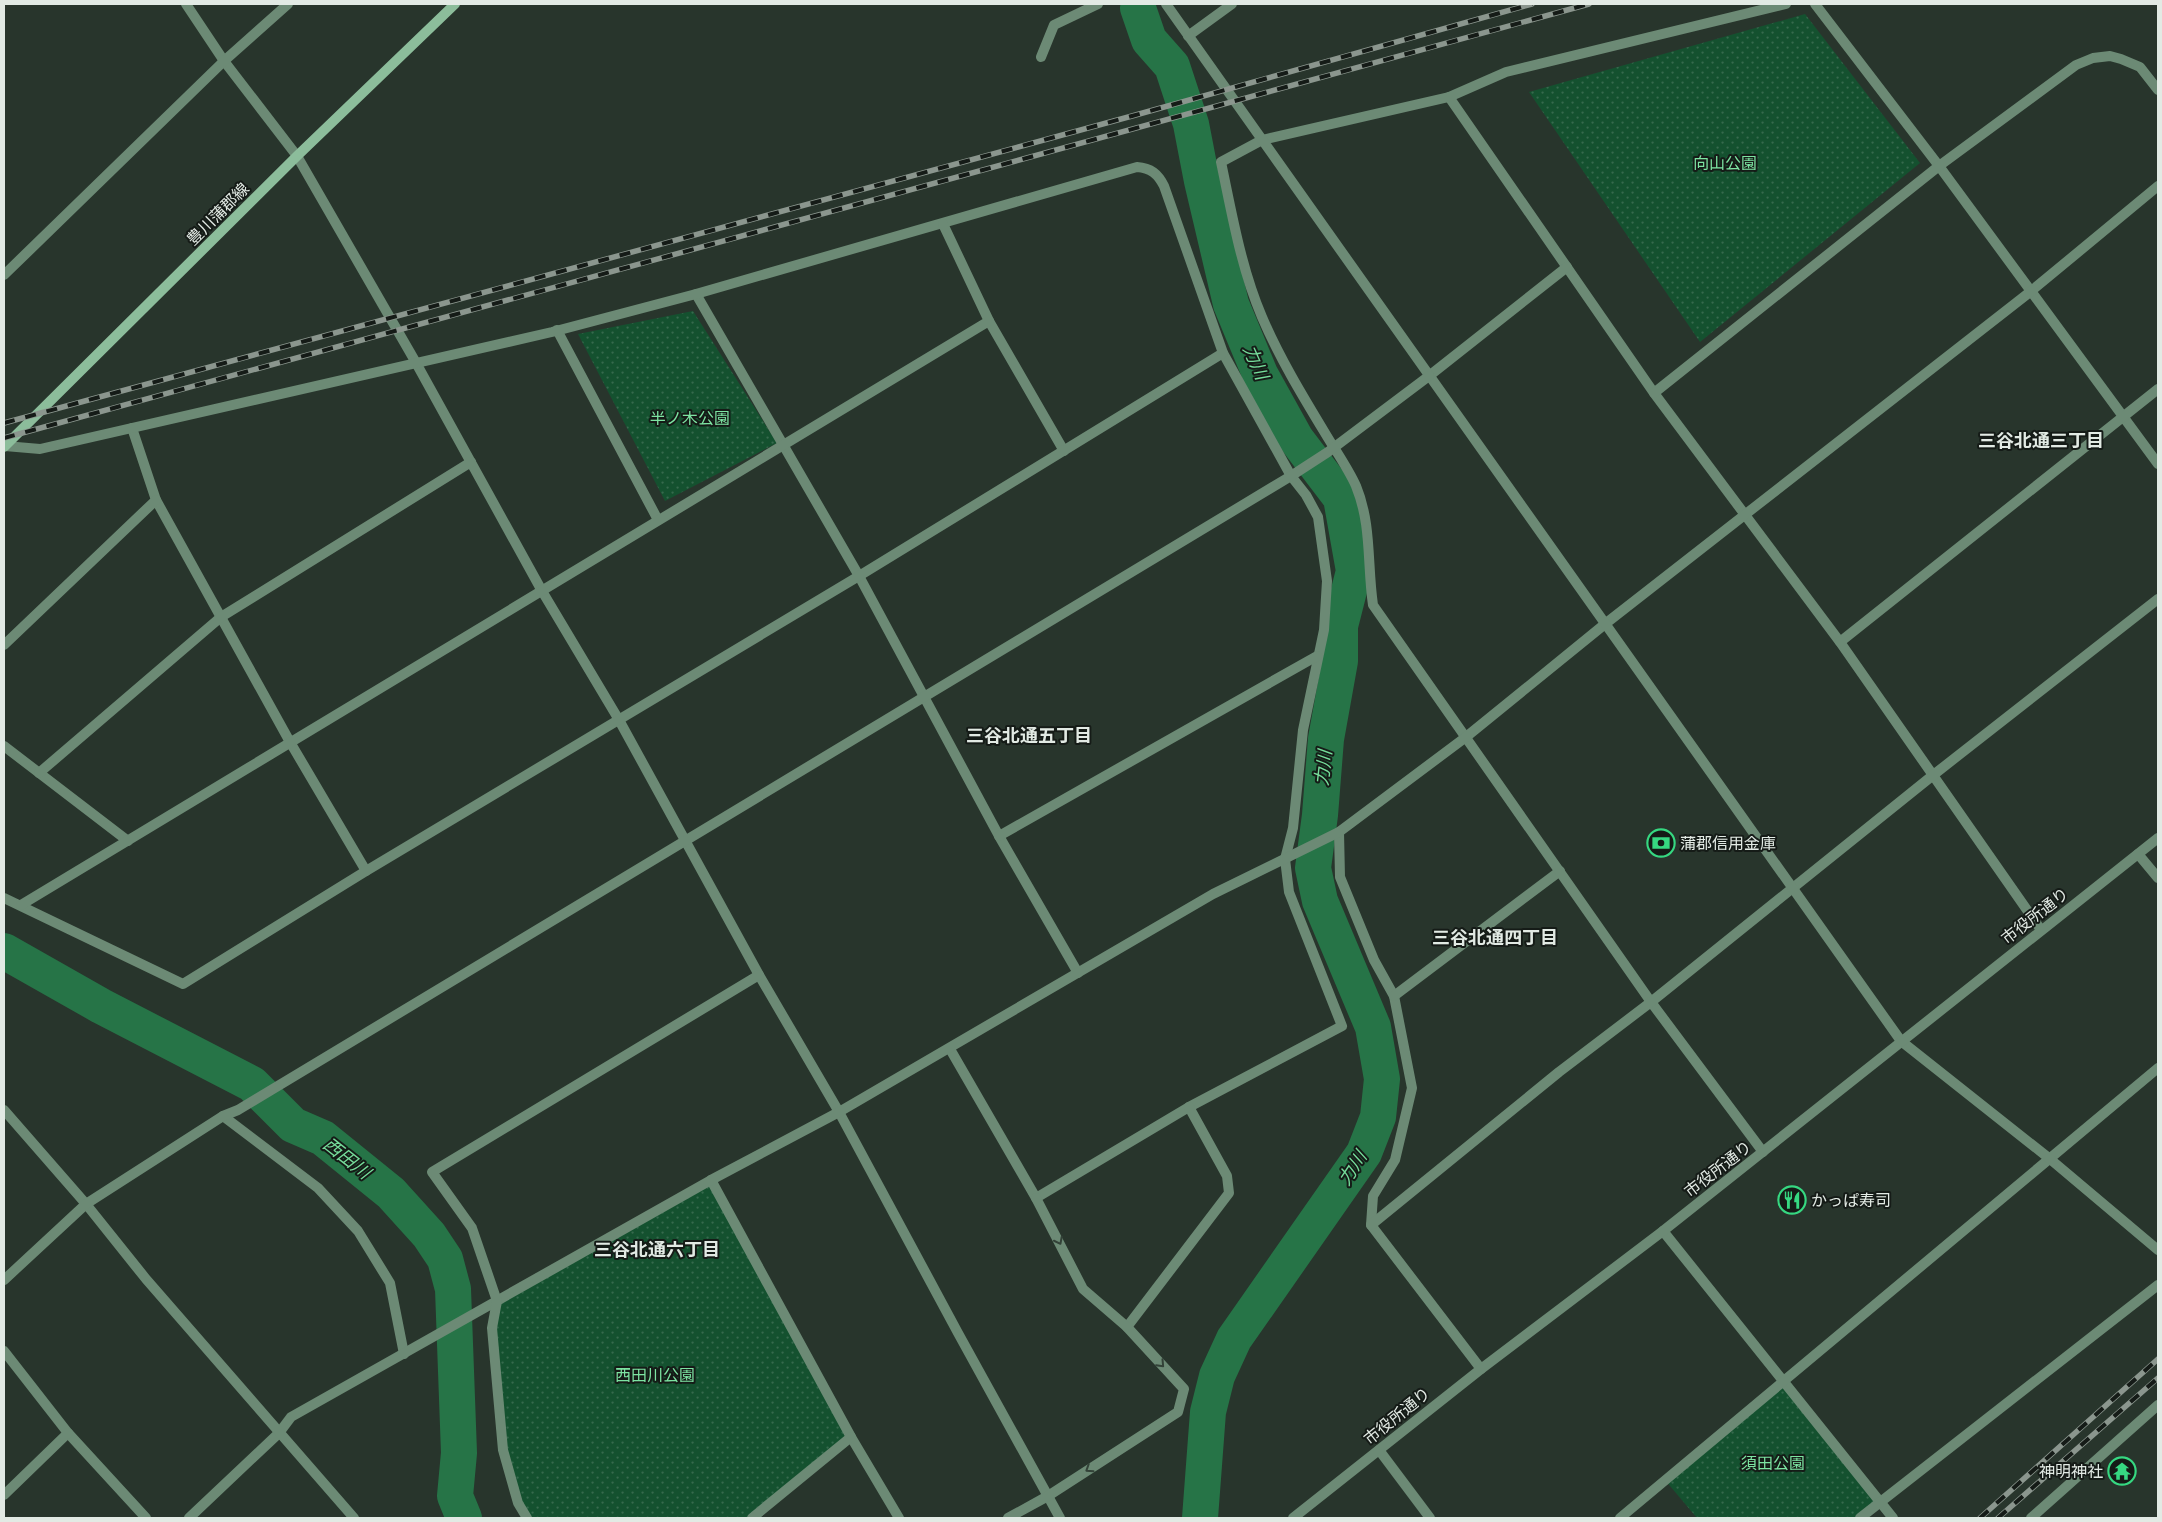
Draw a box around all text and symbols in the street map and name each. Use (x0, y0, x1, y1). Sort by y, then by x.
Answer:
park label: 向山公園 (1693, 154, 1757, 173)
street label: 豊川蒲郡線 (183, 179, 253, 249)
water label: 力川 (1239, 341, 1274, 385)
park label: 半ノ木公園 (650, 409, 730, 428)
district label: 三谷北通三丁目 (1978, 430, 2104, 451)
district label: 三谷北通五丁目 (966, 725, 1092, 746)
water label: 力川 (1311, 747, 1336, 787)
bank icon: 蒲郡信用金庫 (1646, 828, 1676, 858)
place label: 蒲郡信用金庫 (1680, 834, 1776, 853)
street label: 市役所通り (1998, 884, 2072, 948)
district label: 三谷北通四丁目 (1432, 927, 1558, 948)
water label: 西田川 (319, 1133, 376, 1184)
street label: 市役所通り (1681, 1137, 1755, 1201)
water label: 力川 (1333, 1146, 1372, 1189)
restaurant icon: かっぱ寿司 (1777, 1185, 1807, 1215)
place label: かっぱ寿司 (1811, 1191, 1891, 1210)
one-way arrow (1053, 1236, 1063, 1245)
district label: 三谷北通六丁目 (594, 1239, 720, 1260)
one-way arrow (1156, 1359, 1165, 1368)
park label: 西田川公園 (615, 1366, 695, 1385)
street label: 市役所通り (1360, 1383, 1434, 1449)
park label: 須田公園 (1741, 1454, 1805, 1473)
temple icon: 神明神社 (2107, 1456, 2137, 1486)
one-way arrow (1086, 1462, 1095, 1472)
place label: 神明神社 (2039, 1462, 2103, 1481)

